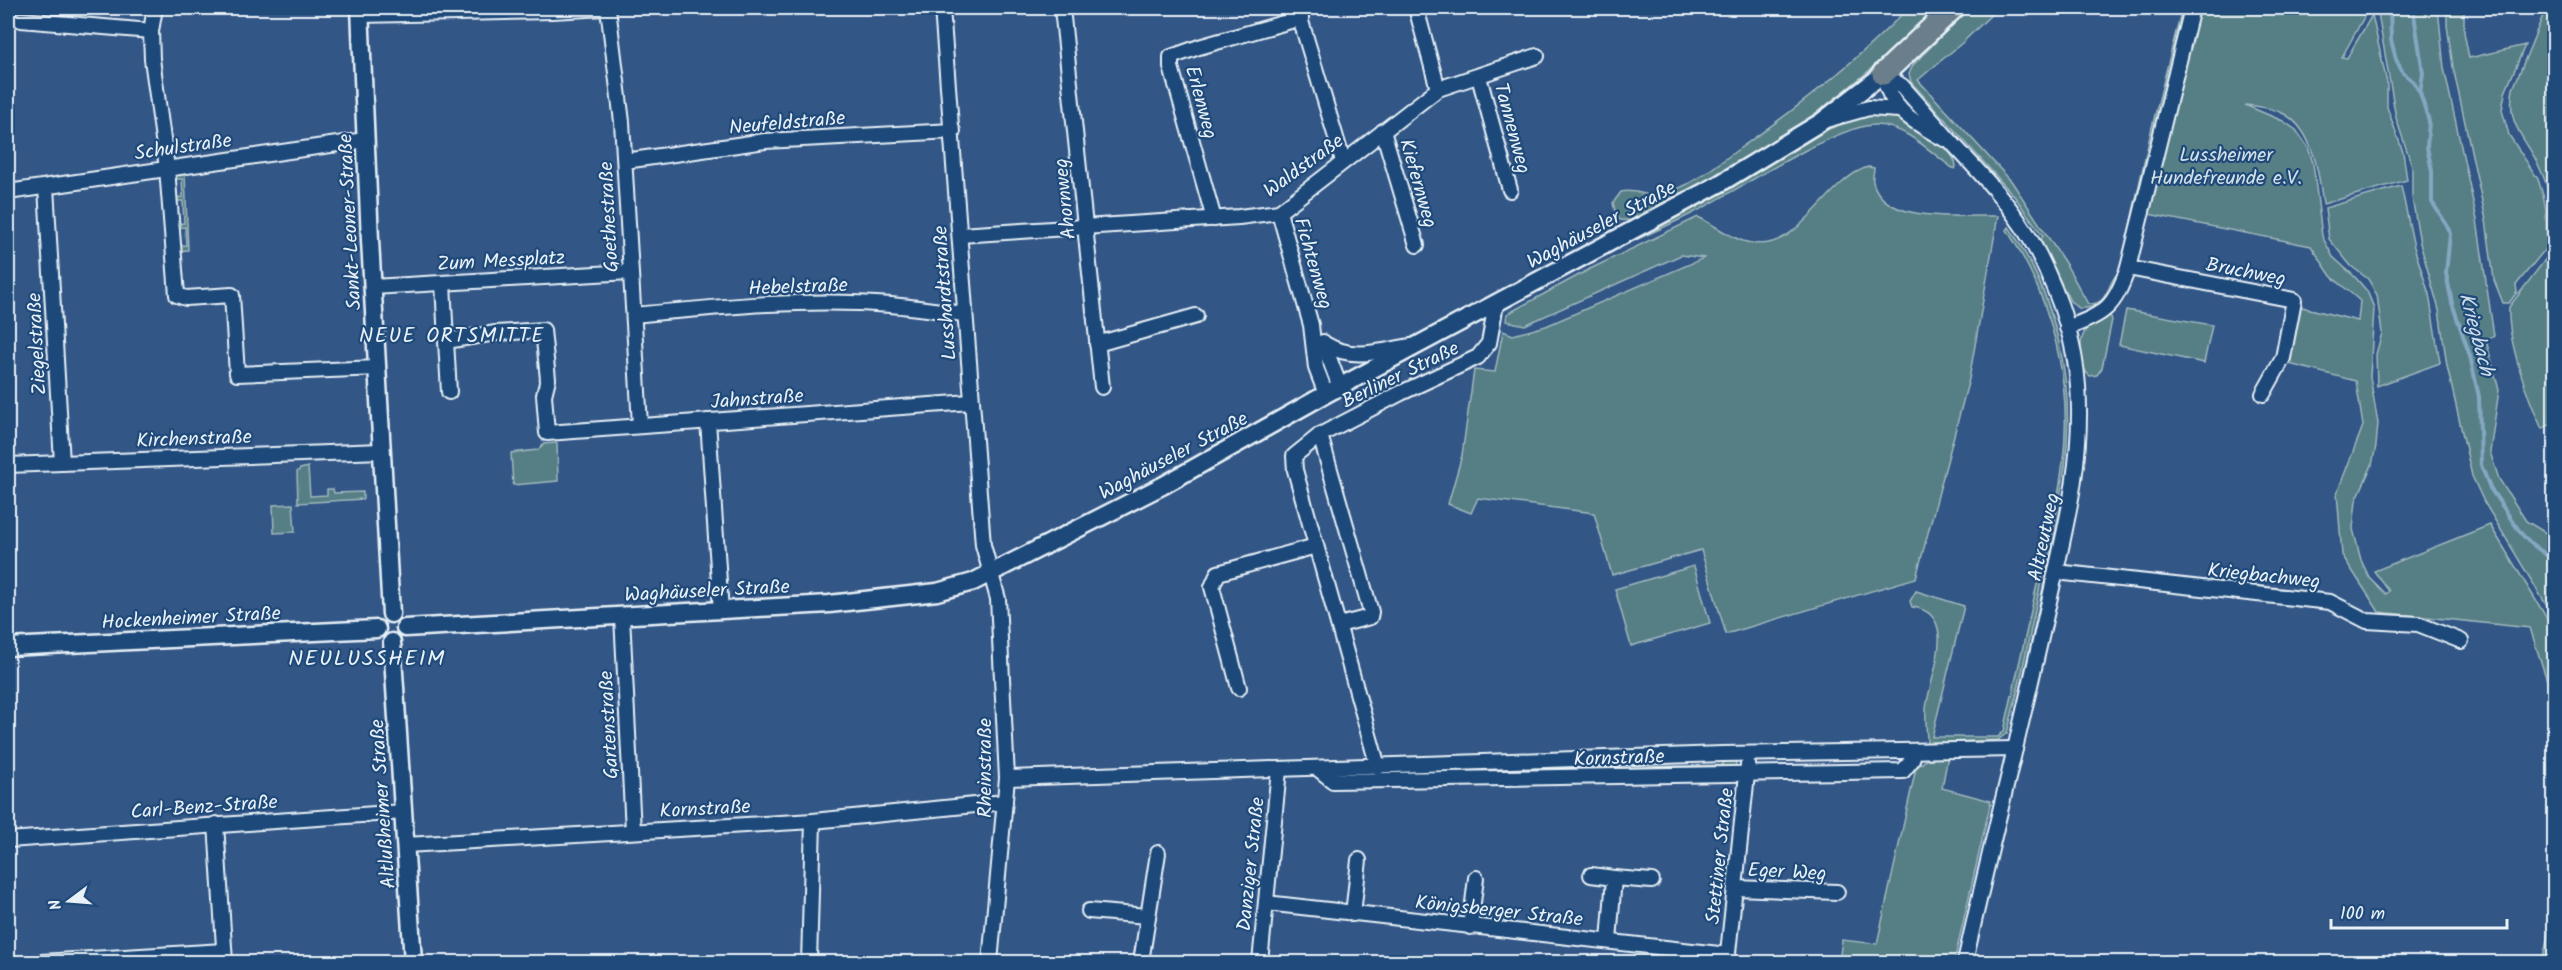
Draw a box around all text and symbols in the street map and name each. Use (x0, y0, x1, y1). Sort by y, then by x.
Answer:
street label: Erlenweg (1175, 62, 1225, 143)
street label: Tannenweg (1484, 79, 1539, 178)
street label: Neufeldstraße (728, 103, 847, 145)
street label: Schulstraße (133, 125, 234, 171)
street label: Waldstraße (1257, 126, 1351, 207)
street label: Sankt-Leoner-Straße (330, 133, 372, 311)
street label: Kiefernweg (1389, 135, 1445, 232)
park label: Lussheimer Hundefreunde e.V. (2150, 140, 2302, 195)
street label: Ahornweg (1046, 157, 1086, 241)
street label: Goethestraße (591, 161, 629, 273)
street label: Waghäuseler Straße (1521, 173, 1682, 279)
street label: Fichtenweg (1284, 214, 1340, 313)
street label: Lusshardtstraße (925, 224, 967, 361)
street label: Zum Messplatz (436, 243, 566, 281)
street label: Bruchweg (2203, 250, 2288, 296)
street label: Hebelstraße (748, 270, 848, 306)
water label: Kriegbach (2449, 289, 2503, 382)
street label: Ziegelstraße (19, 292, 57, 396)
district label: NEUE ORTSMITTE (359, 320, 545, 353)
street label: Berliner Straße (1337, 333, 1465, 418)
street label: Jahnstraße (710, 381, 805, 419)
street label: Waghäuseler Straße (1093, 404, 1254, 510)
street label: Kirchenstraße (136, 422, 252, 458)
street label: Altreutweg (2020, 490, 2070, 585)
street label: Kriegbachweg (2206, 555, 2322, 599)
street label: Waghäuseler Straße (624, 572, 791, 612)
street label: Hockenheimer Straße (101, 598, 282, 640)
district label: NEULUSSHEIM (288, 642, 446, 677)
street label: Gartenstraße (591, 670, 629, 780)
street label: Altlußheimer Straße (362, 718, 406, 890)
street label: Rheinstraße (970, 718, 1002, 818)
street label: Kornstraße (1573, 741, 1665, 777)
street label: Stettiner Straße (1698, 786, 1744, 926)
street label: Carl-Benz-Straße (129, 787, 279, 829)
street label: Kornstraße (659, 792, 751, 828)
street label: Danziger Straße (1229, 796, 1275, 933)
street label: Eger Weg (1747, 855, 1827, 891)
north arrow (39, 871, 99, 931)
street label: Königsberger Straße (1413, 887, 1584, 937)
scale bar (2331, 892, 2506, 930)
text: N (43, 896, 69, 913)
text: 100 m (2340, 900, 2385, 929)

